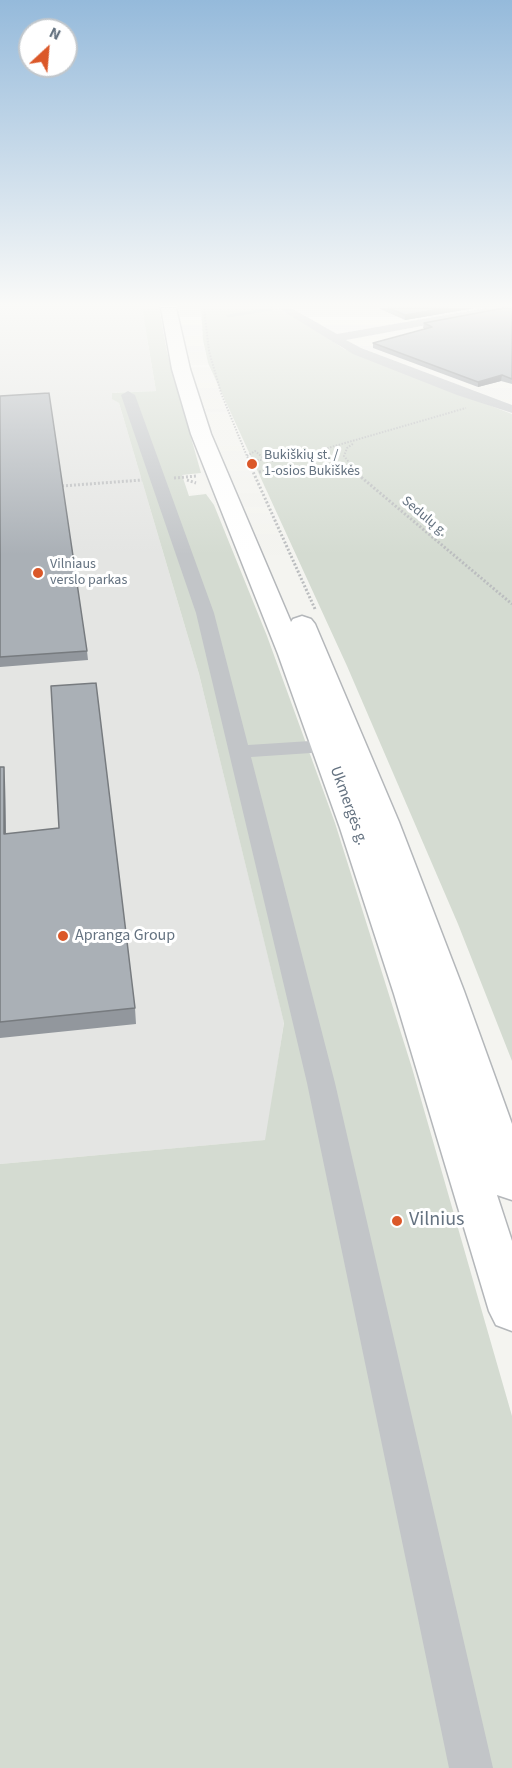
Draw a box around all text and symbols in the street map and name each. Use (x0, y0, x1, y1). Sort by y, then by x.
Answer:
north arrow (18, 18, 78, 78)
text: N (45, 21, 65, 46)
place label: Bukiškių st. / 1-osios Bukiškės (264, 448, 360, 480)
marker: Bukiškių st. / 1-osios Bukiškės (245, 457, 259, 471)
street label: Sedulų g. (398, 493, 450, 541)
place label: Vilniaus verslo parkas (50, 557, 127, 590)
marker: Vilniaus verslo parkas (31, 566, 45, 580)
street label: Ukmergės g. (325, 764, 371, 848)
place label: Apranga Group (75, 926, 175, 946)
marker: Apranga Group (56, 929, 70, 943)
place label: Vilnius (409, 1209, 464, 1233)
marker: Vilnius (390, 1214, 404, 1228)

